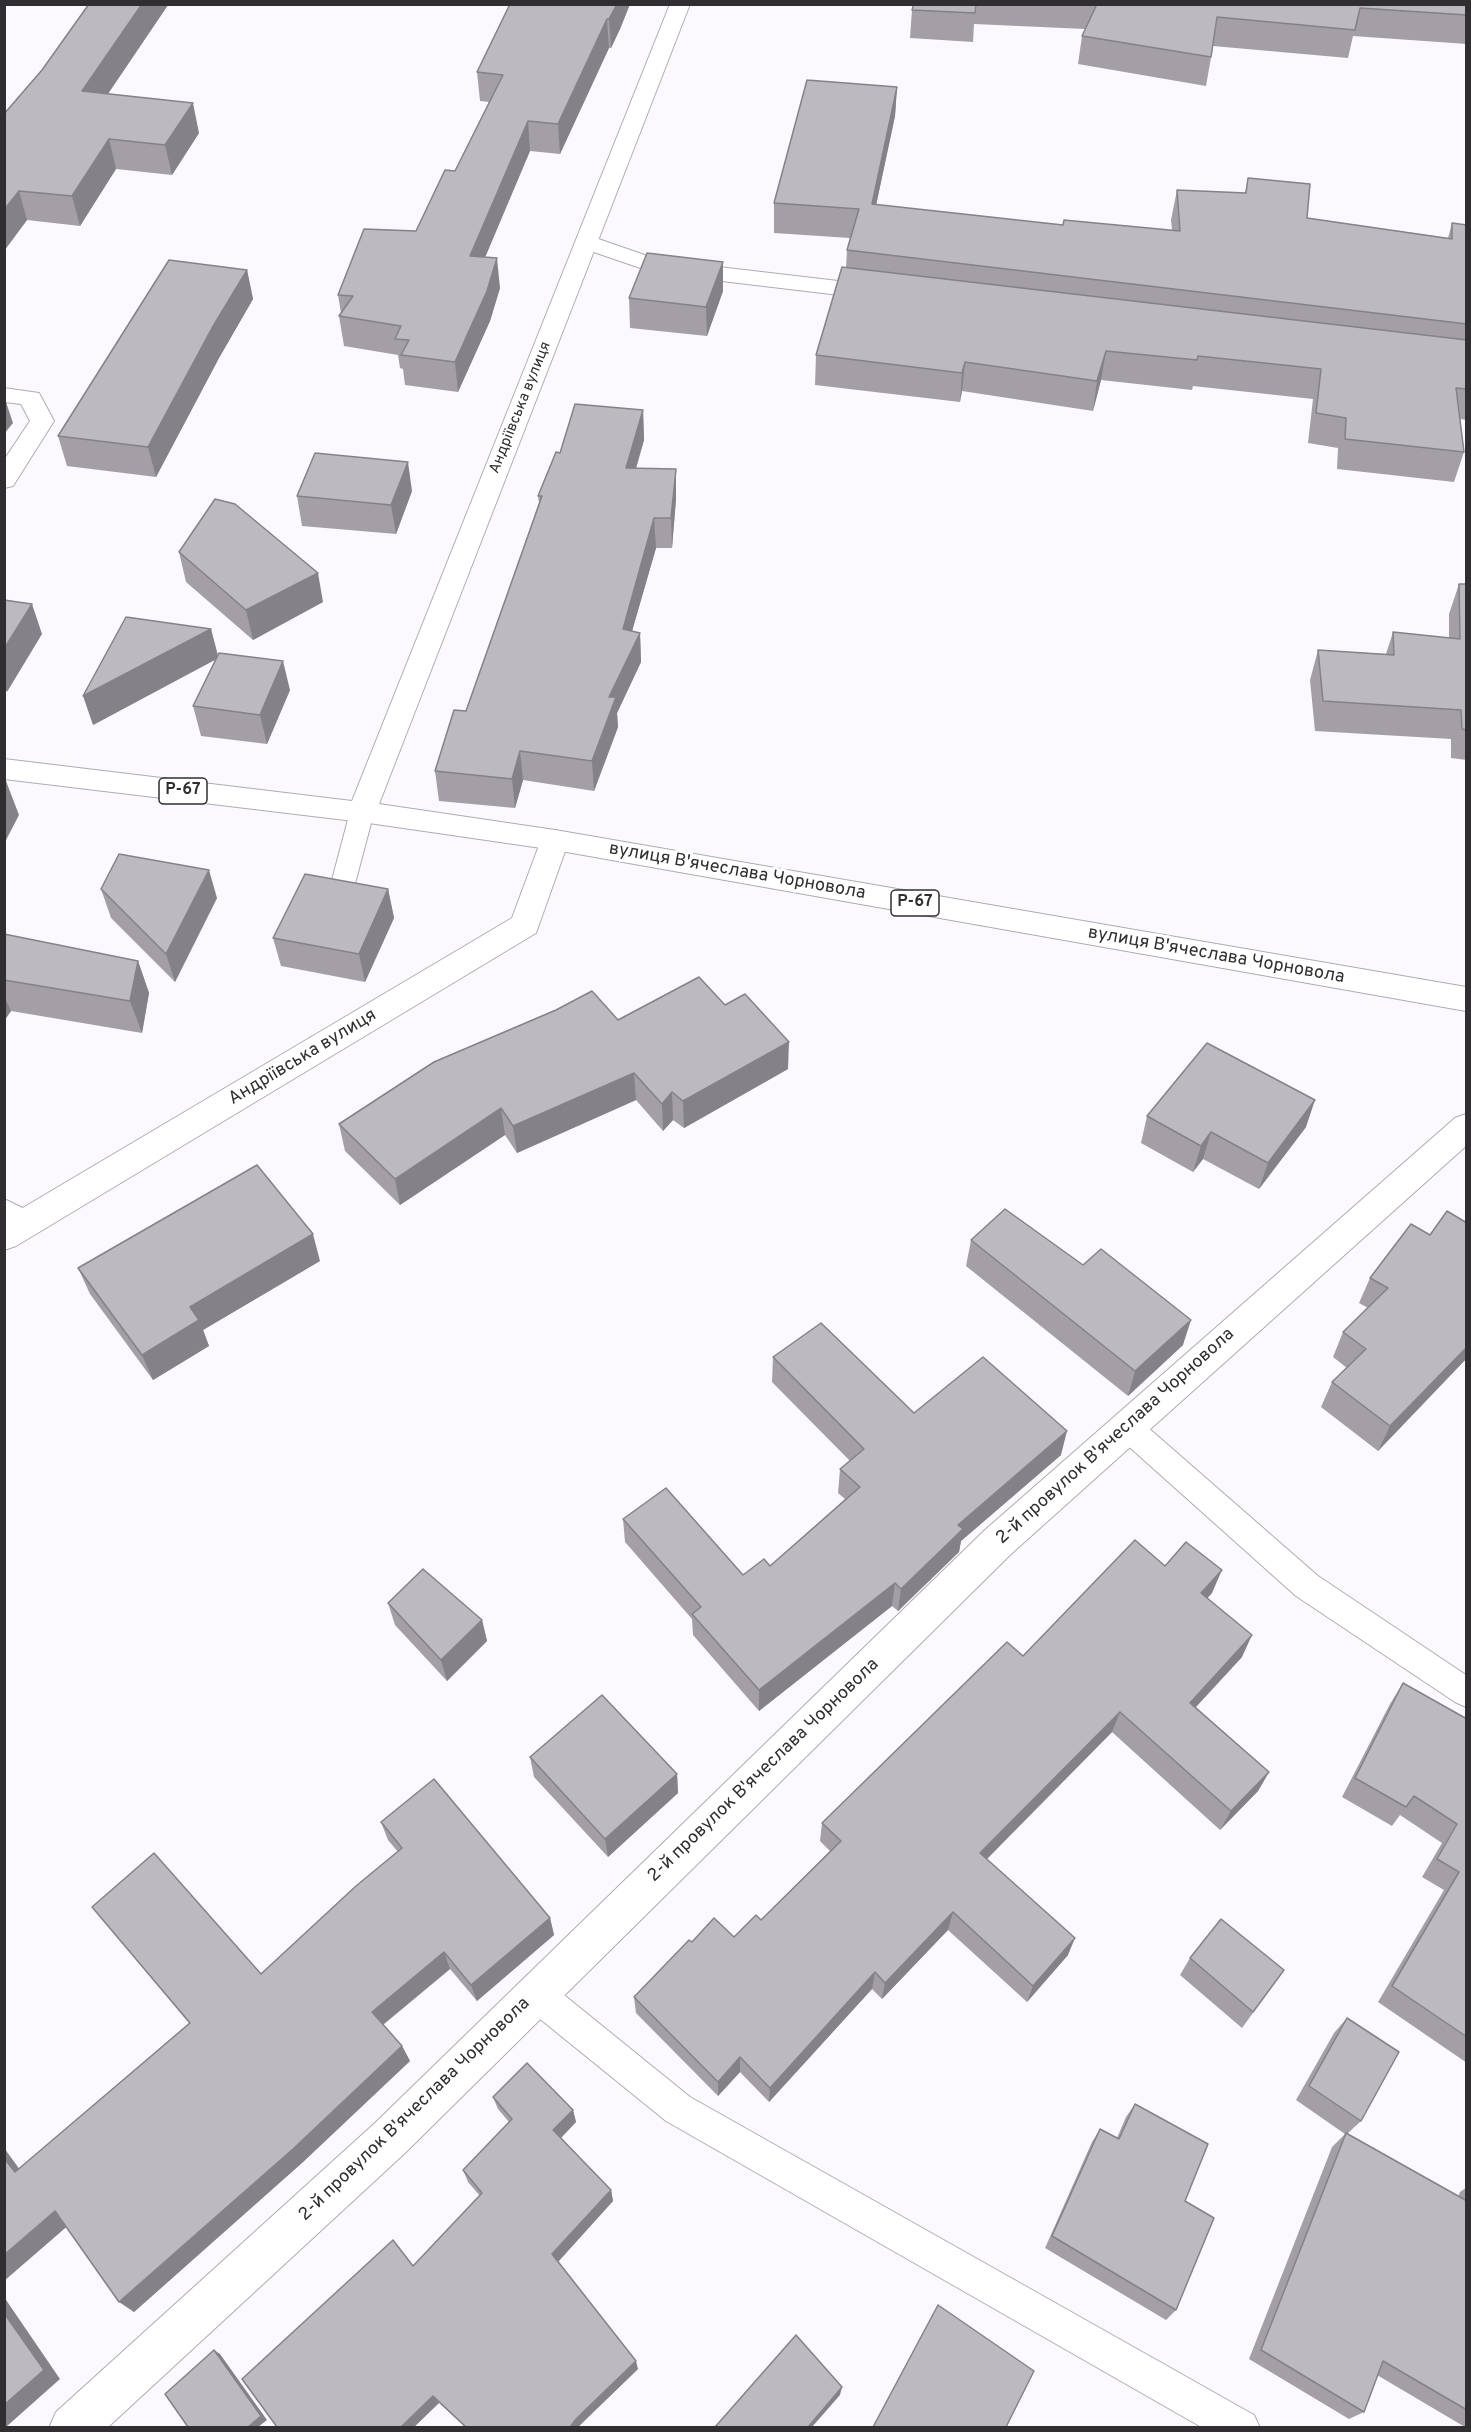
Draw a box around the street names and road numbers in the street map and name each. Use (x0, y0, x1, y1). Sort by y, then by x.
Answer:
street label: Андріївська вулиця (486, 339, 556, 477)
road number: Р-67 (159, 778, 207, 804)
street label: вулиця В'ячеслава Чорновола (607, 839, 867, 905)
road number: Р-67 (891, 890, 939, 916)
street label: вулиця В'ячеслава Чорновола (1086, 923, 1346, 989)
street label: Андріївська вулиця (225, 1005, 381, 1111)
street label: 2-й провулок В'ячеслава Чорновола (993, 1324, 1239, 1550)
street label: 2-й провулок В'ячеслава Чорновола (644, 1655, 884, 1887)
street label: 2-й провулок В'ячеслава Чорновола (295, 1994, 535, 2226)

